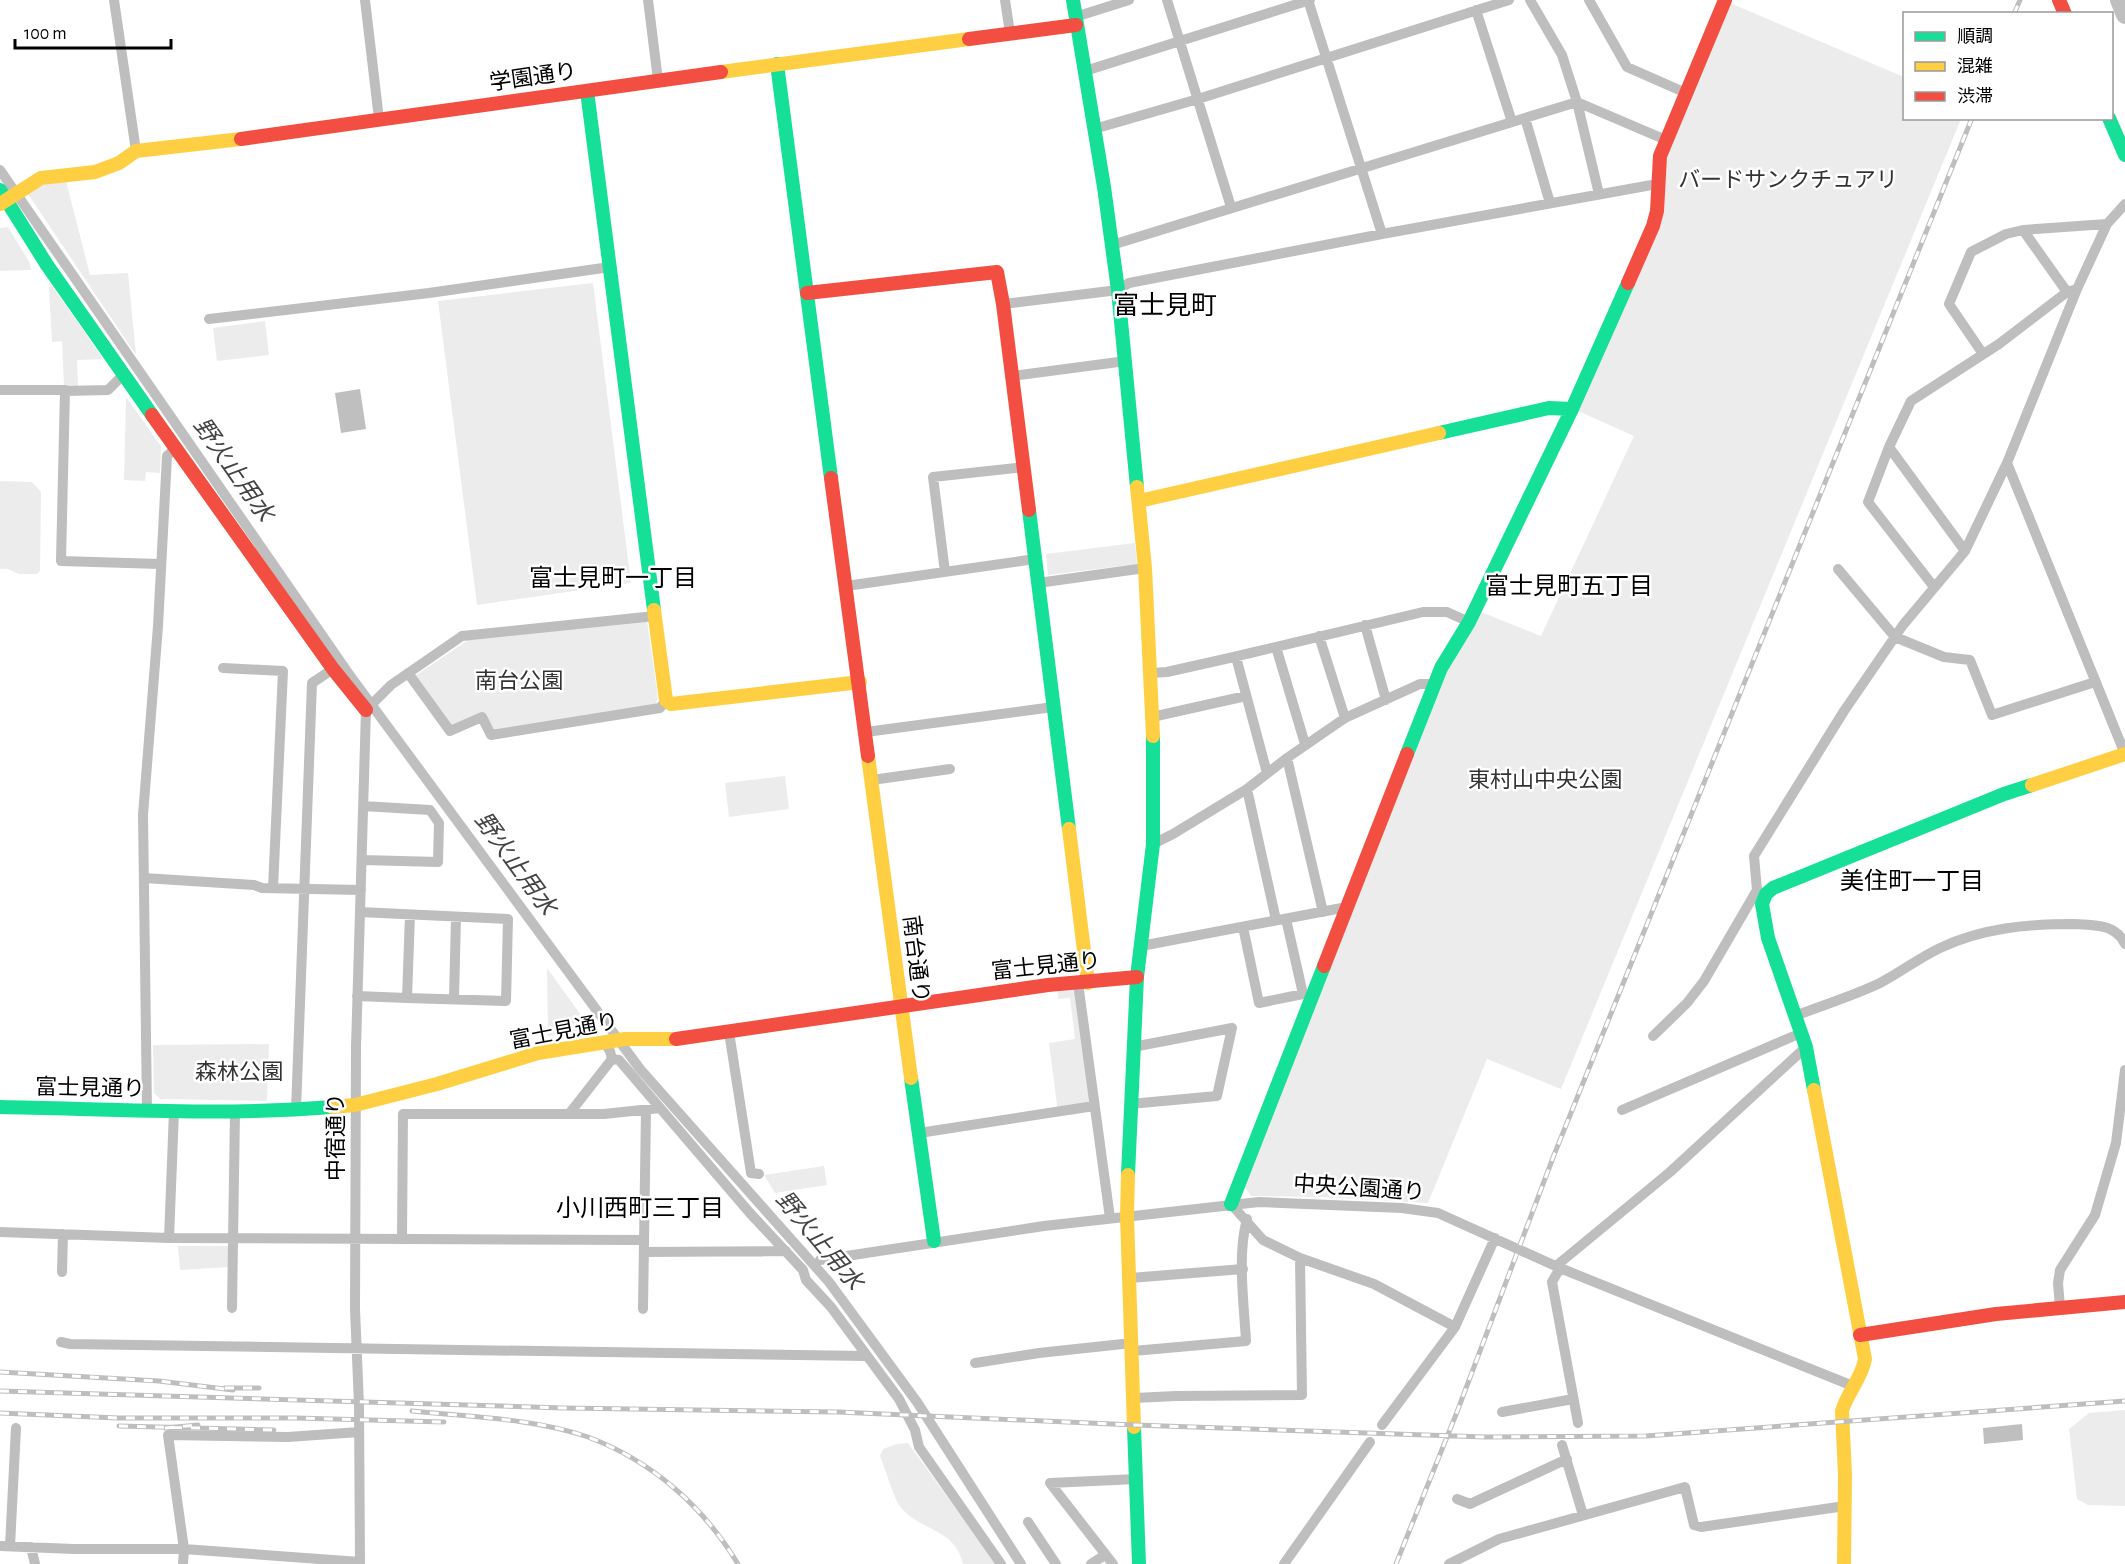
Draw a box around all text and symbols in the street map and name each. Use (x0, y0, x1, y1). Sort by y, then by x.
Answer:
scale bar (15, 12, 171, 50)
legend (1903, 12, 2113, 120)
text: 100 m (24, 25, 67, 43)
text: 順調 (1957, 28, 1993, 46)
text: 混雑 (1957, 56, 1993, 76)
street label: 学園通り (488, 59, 578, 94)
text: 渋滞 (1957, 87, 1993, 106)
park label: バードサンクチュアリ (1678, 168, 1898, 191)
district label: 富士見町 (1113, 292, 1217, 319)
water label: 野火止用水 (189, 413, 281, 528)
district label: 富士見町一丁目 (529, 565, 697, 591)
district label: 富士見町五丁目 (1485, 573, 1653, 599)
park label: 南台公園 (475, 669, 563, 692)
park label: 東村山中央公園 (1468, 768, 1622, 791)
water label: 野火止用水 (470, 807, 563, 922)
district label: 美住町一丁目 (1840, 868, 1984, 894)
street label: 南台通り (900, 914, 933, 1004)
street label: 富士見通り (990, 948, 1102, 983)
street label: 富士見通り (508, 1009, 620, 1052)
park label: 森林公園 (195, 1060, 283, 1083)
street label: 富士見通り (35, 1075, 145, 1100)
street label: 中宿通り (324, 1093, 347, 1181)
street label: 中央公園通り (1292, 1171, 1426, 1204)
water label: 野火止用水 (771, 1186, 870, 1297)
district label: 小川西町三丁目 (556, 1196, 724, 1221)

